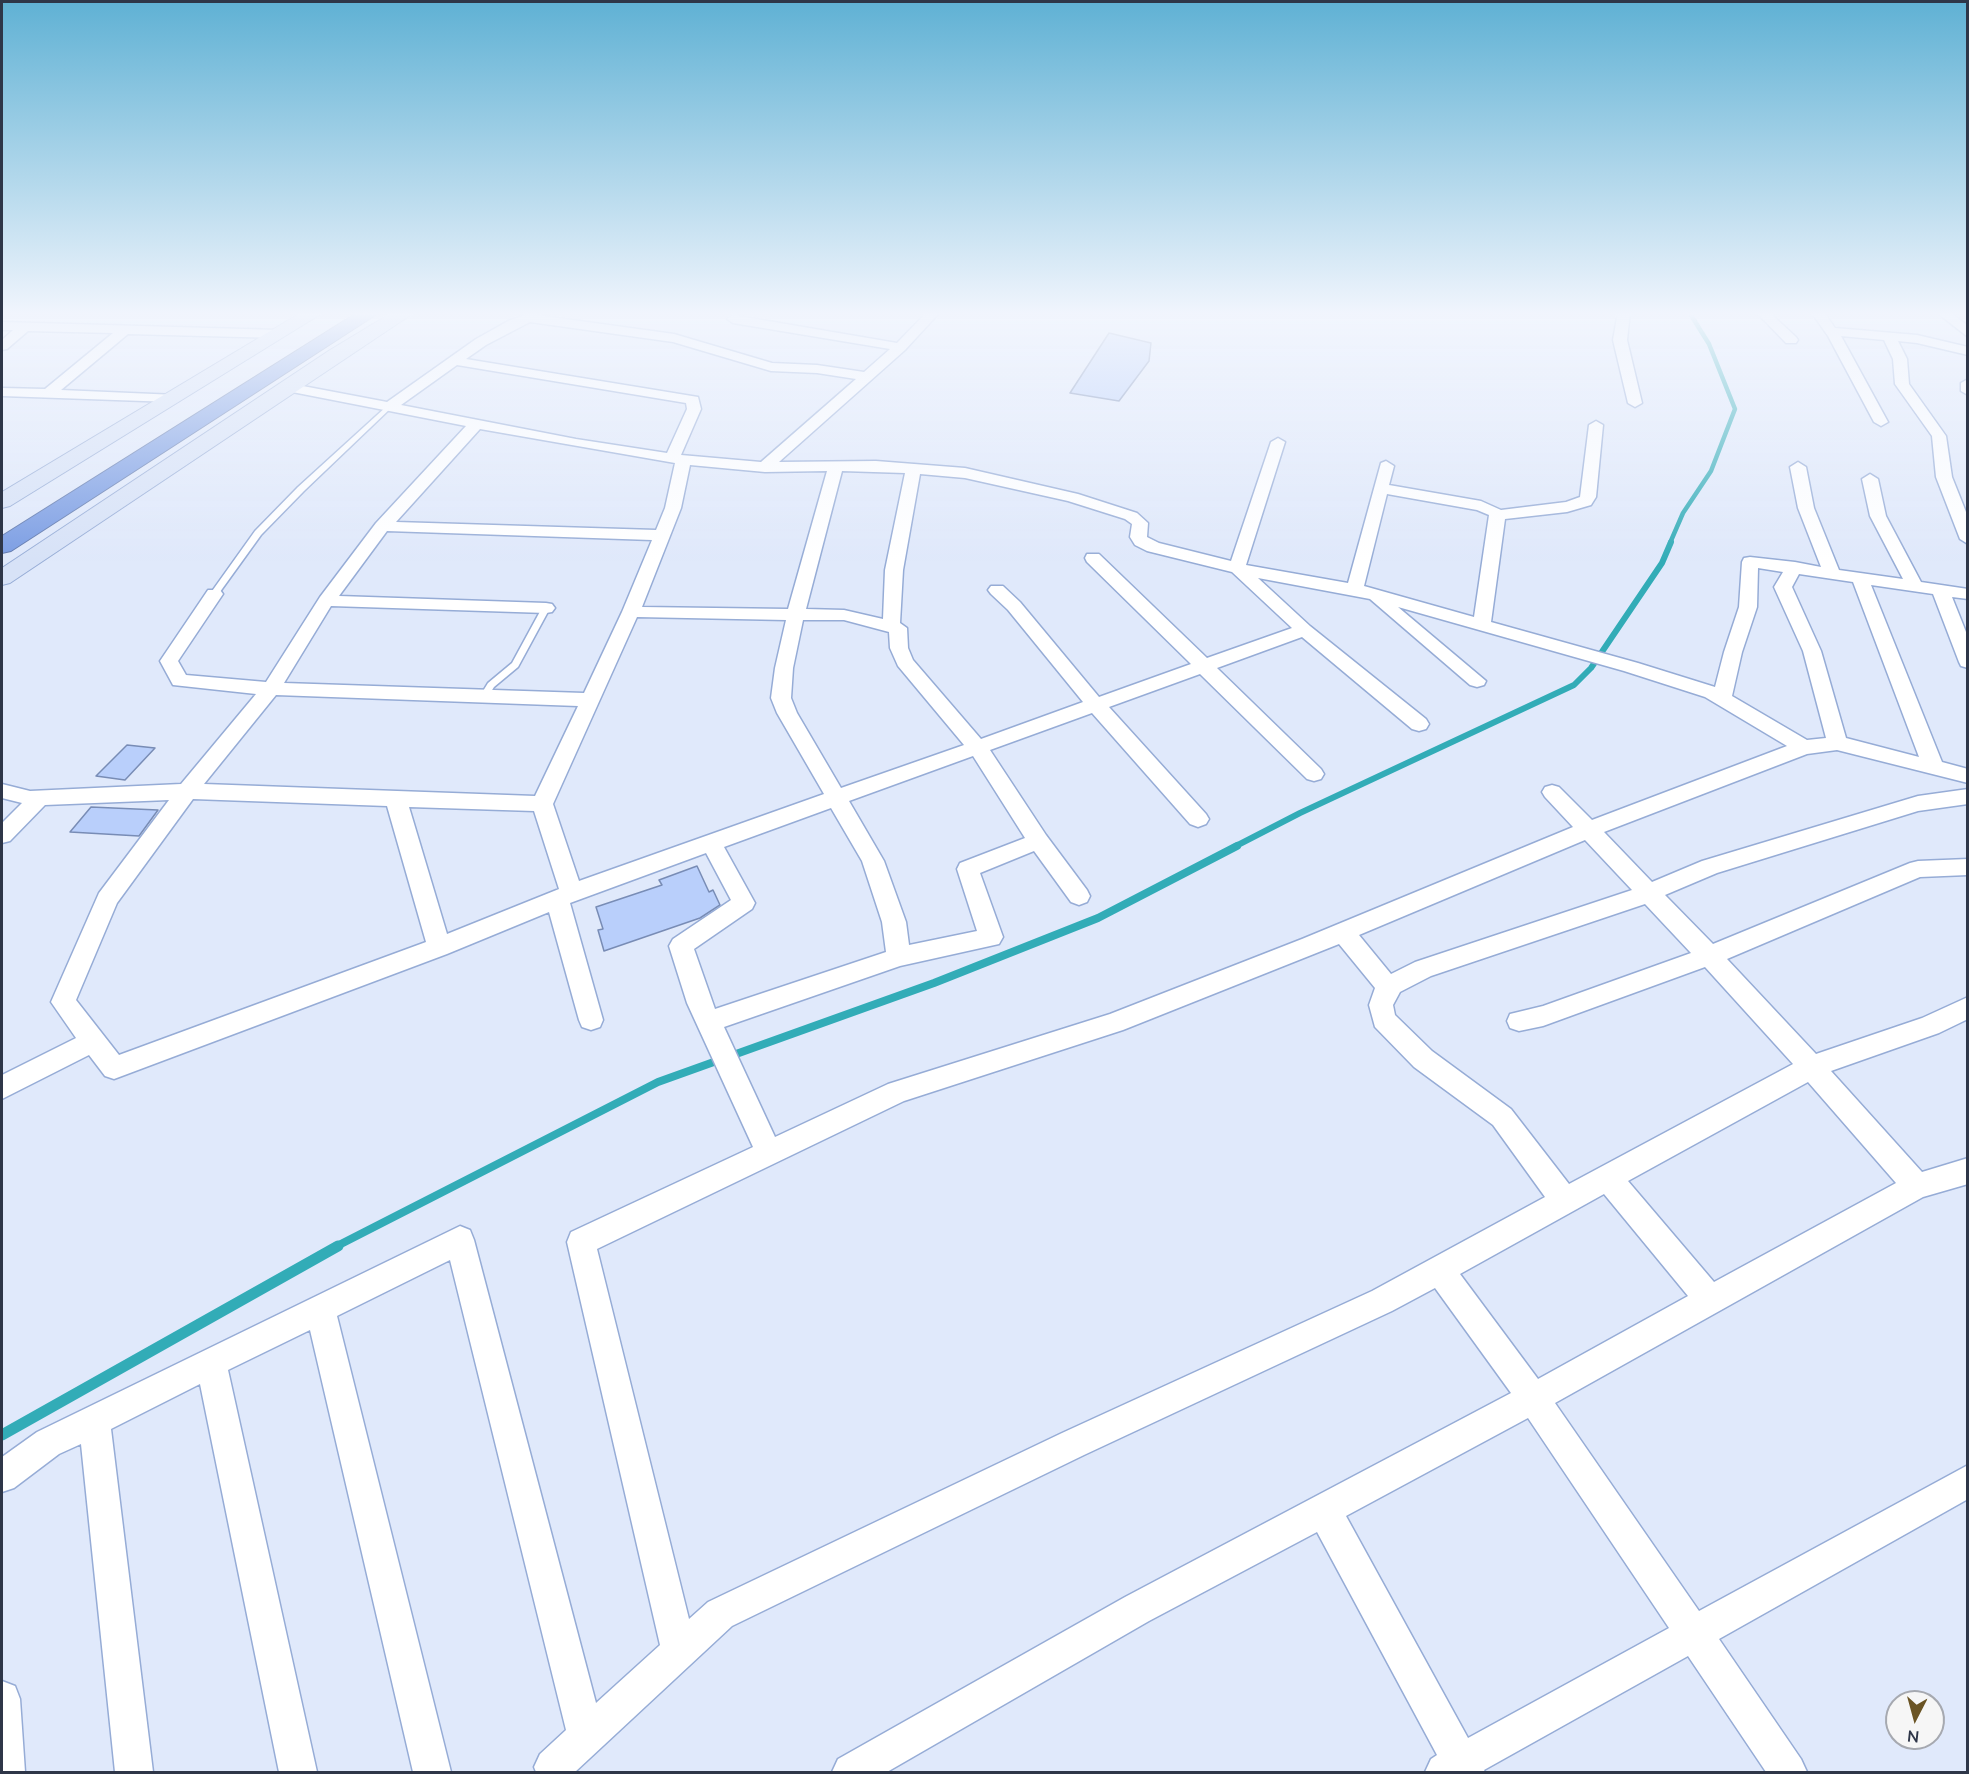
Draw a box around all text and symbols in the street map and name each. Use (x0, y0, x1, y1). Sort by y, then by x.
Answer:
north arrow (1885, 1690, 1945, 1750)
text: N (1906, 1724, 1920, 1747)

